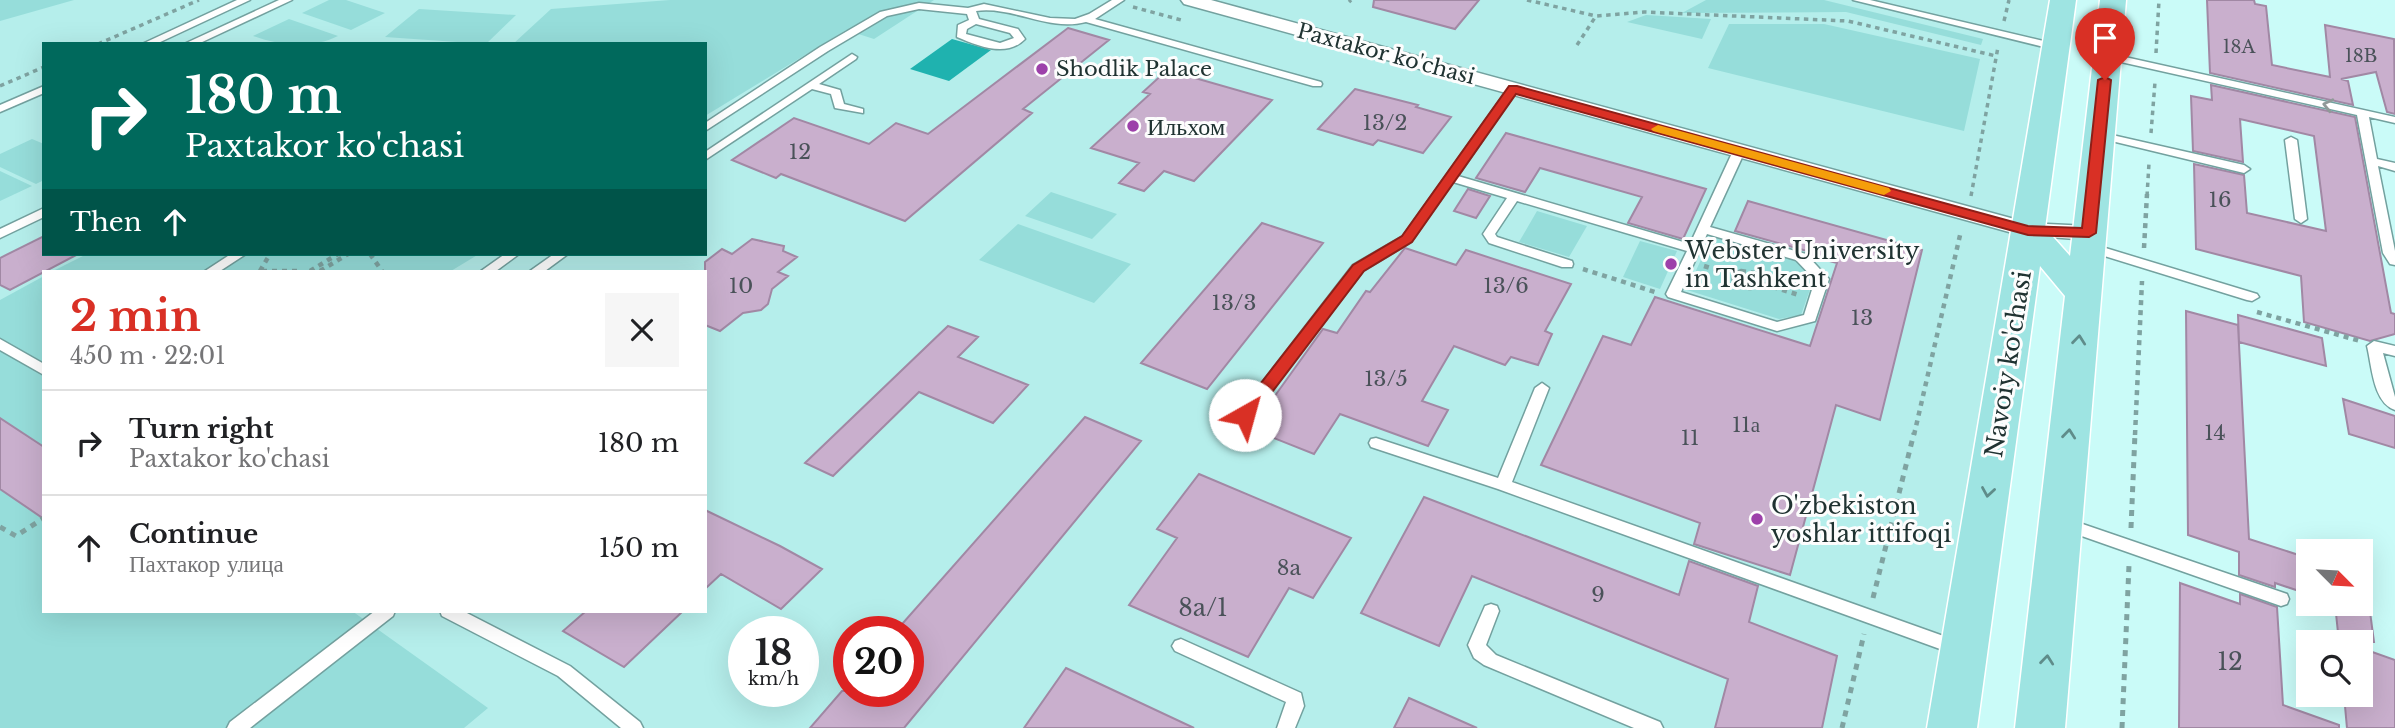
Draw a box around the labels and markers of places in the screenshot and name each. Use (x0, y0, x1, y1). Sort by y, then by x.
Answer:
pin (2075, 8, 2135, 80)
place label: Shodlik Palace (1056, 56, 1212, 82)
marker: Shodlik Palace (1034, 61, 1050, 77)
place label: Ильхом (1147, 112, 1225, 141)
marker: Ильхом (1125, 118, 1141, 134)
place label: Webster University in Tashkent (1684, 236, 1920, 293)
marker: Webster University in Tashkent (1663, 256, 1679, 272)
place label: O'zbekiston yoshlar ittifoqi (1771, 491, 1951, 548)
marker: O'zbekiston yoshlar ittifoqi (1749, 511, 1765, 527)

